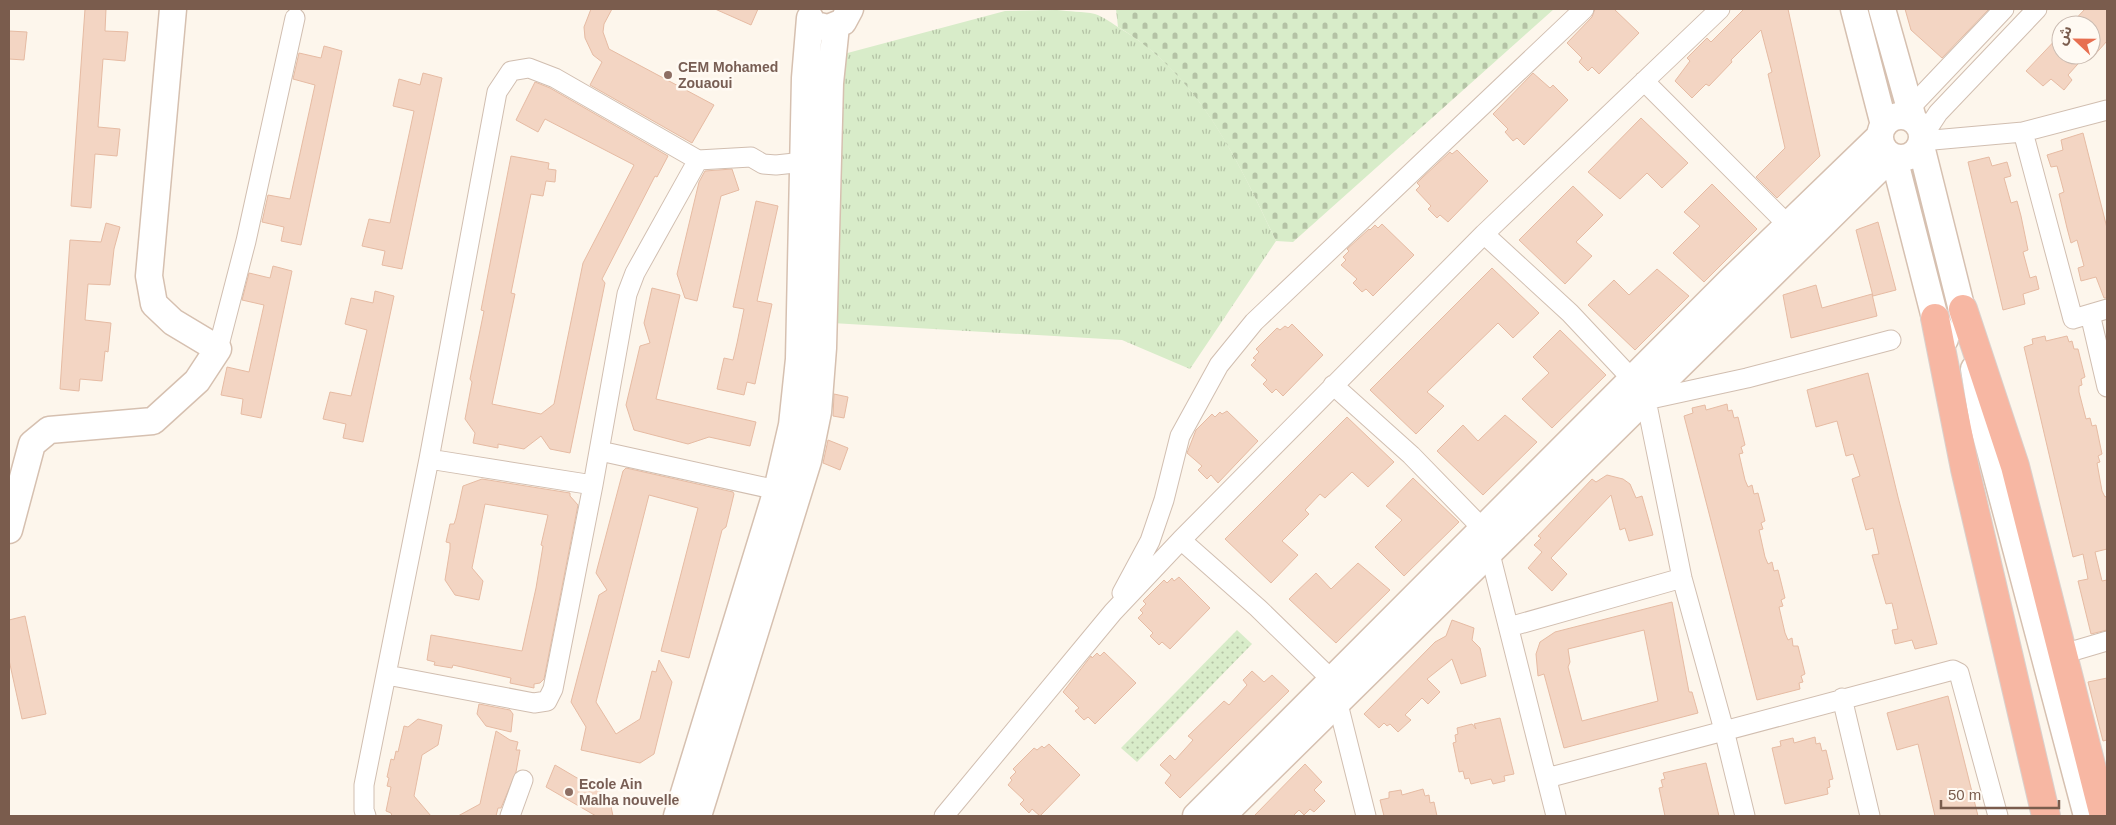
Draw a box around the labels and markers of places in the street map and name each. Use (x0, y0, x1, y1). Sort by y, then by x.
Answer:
place label: CEM Mohamed Zouaoui (678, 59, 778, 91)
marker: CEM Mohamed Zouaoui (662, 69, 674, 81)
place label: Ecole Ain Malha nouvelle (579, 776, 680, 808)
marker: Ecole Ain Malha nouvelle (563, 786, 575, 798)

